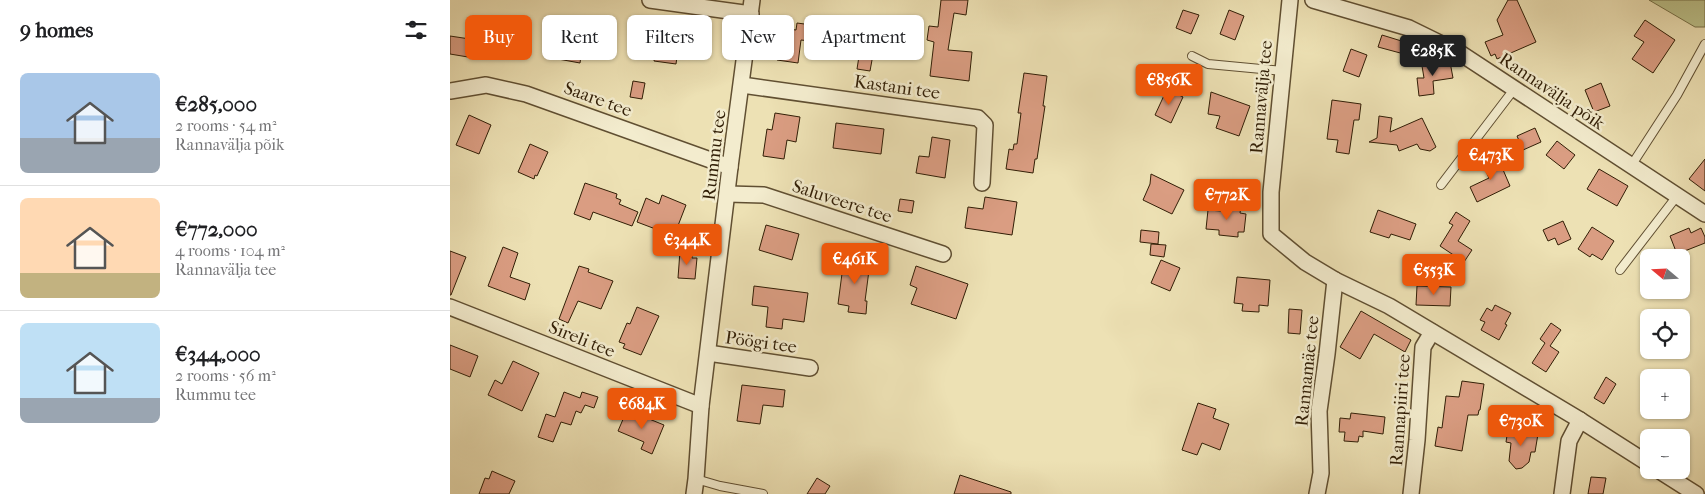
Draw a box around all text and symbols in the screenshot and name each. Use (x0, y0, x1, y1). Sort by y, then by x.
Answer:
chip: Buy (465, 15, 532, 60)
chip: Rent (542, 15, 617, 60)
chip: Filters (627, 15, 712, 60)
chip: New (722, 15, 794, 60)
chip: Apartment (804, 15, 924, 60)
icon: filters (402, 16, 430, 44)
text: 9 homes (20, 18, 93, 42)
pin: €285K (1398, 34, 1468, 77)
street label: Rannavälja tee (1246, 39, 1277, 155)
text: €285K (1411, 41, 1455, 60)
street label: Rannavälja põik (1495, 48, 1609, 135)
pin: €856K (1134, 64, 1204, 106)
text: €856K (1147, 70, 1191, 89)
street label: Kastani tee (852, 71, 941, 104)
street label: Saare tee (561, 78, 635, 121)
text: €285,000 (175, 92, 257, 116)
icon: home (60, 93, 120, 153)
street label: Rummu tee (699, 109, 730, 202)
text: 2 rooms · 54 m² (175, 116, 276, 135)
text: Rannavälja põik (175, 135, 284, 154)
pin: €473K (1456, 138, 1526, 181)
text: €473K (1469, 145, 1513, 164)
street label: Saluveere tee (789, 175, 894, 227)
pin: €772K (1192, 178, 1262, 221)
text: €772K (1205, 185, 1249, 204)
text: €772,000 (175, 217, 258, 241)
icon: home (60, 218, 120, 278)
pin: €344K (652, 224, 722, 266)
text: €344K (664, 230, 710, 249)
text: 4 rooms · 104 m² (175, 241, 285, 260)
pin: €461K (820, 242, 890, 285)
text: €461K (833, 249, 877, 268)
north arrow (1640, 249, 1690, 299)
map controls (1640, 249, 1690, 479)
pin: €553K (1399, 254, 1469, 296)
text: Rannavälja tee (175, 260, 276, 279)
text: €553K (1413, 260, 1455, 279)
button: locate (1640, 309, 1690, 359)
street label: Rannamäe tee (1291, 315, 1324, 427)
street label: Sireli tee (546, 317, 618, 362)
street label: Pöögi tee (724, 327, 798, 358)
text: €344,000 (175, 342, 261, 366)
icon: home (60, 343, 120, 403)
street label: Rannapiiri tee (1386, 353, 1415, 467)
text: 2 rooms · 56 m² (175, 366, 276, 385)
button: + (1640, 369, 1690, 419)
text: Rummu tee (175, 385, 256, 404)
pin: €684K (607, 388, 677, 430)
text: €684K (618, 394, 666, 413)
pin: €730K (1486, 404, 1556, 447)
text: €730K (1499, 411, 1543, 430)
button: − (1640, 429, 1690, 479)

